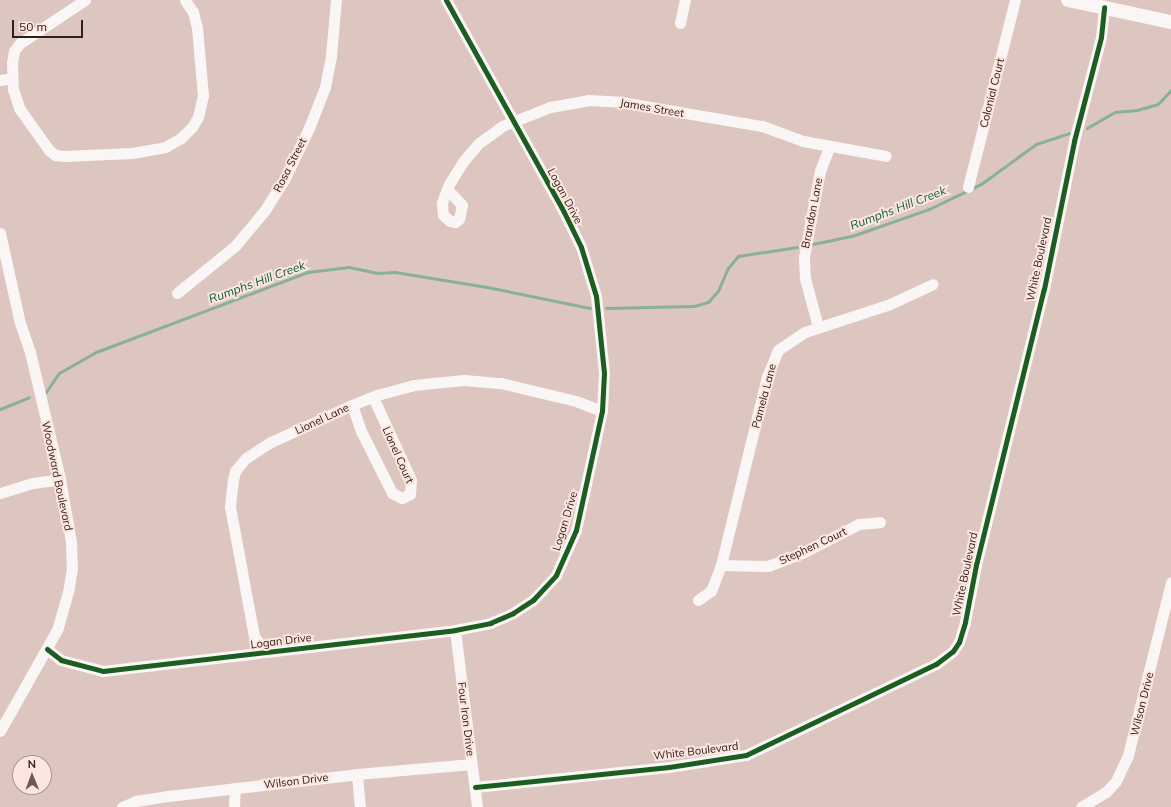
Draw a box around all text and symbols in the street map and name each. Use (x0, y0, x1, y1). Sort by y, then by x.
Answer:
scale bar (14, 12, 85, 38)
text: 50 m (19, 19, 47, 34)
street label: Colonial Court (977, 57, 1007, 129)
street label: James Street (619, 96, 685, 120)
street label: Rosa Street (271, 136, 309, 194)
street label: Logan Drive (545, 166, 585, 226)
street label: Brandon Lane (799, 177, 825, 249)
water label: Rumphs Hill Creek (848, 183, 948, 233)
street label: White Boulevard (1024, 216, 1054, 302)
water label: Rumphs Hill Creek (207, 258, 307, 306)
street label: Pamela Lane (749, 362, 779, 430)
street label: Lionel Lane (293, 401, 351, 437)
street label: Woodward Boulevard (39, 420, 75, 532)
street label: Lionel Court (380, 425, 416, 485)
street label: Logan Drive (550, 490, 580, 552)
street label: Stephen Court (777, 525, 849, 567)
street label: White Boulevard (950, 531, 980, 617)
street label: Logan Drive (250, 631, 312, 651)
street label: Wilson Drive (1128, 671, 1156, 737)
street label: Four Iron Drive (455, 681, 477, 757)
street label: White Boulevard (653, 739, 739, 763)
north arrow (12, 755, 52, 795)
text: N (28, 757, 36, 771)
street label: Wilson Drive (263, 770, 329, 792)

